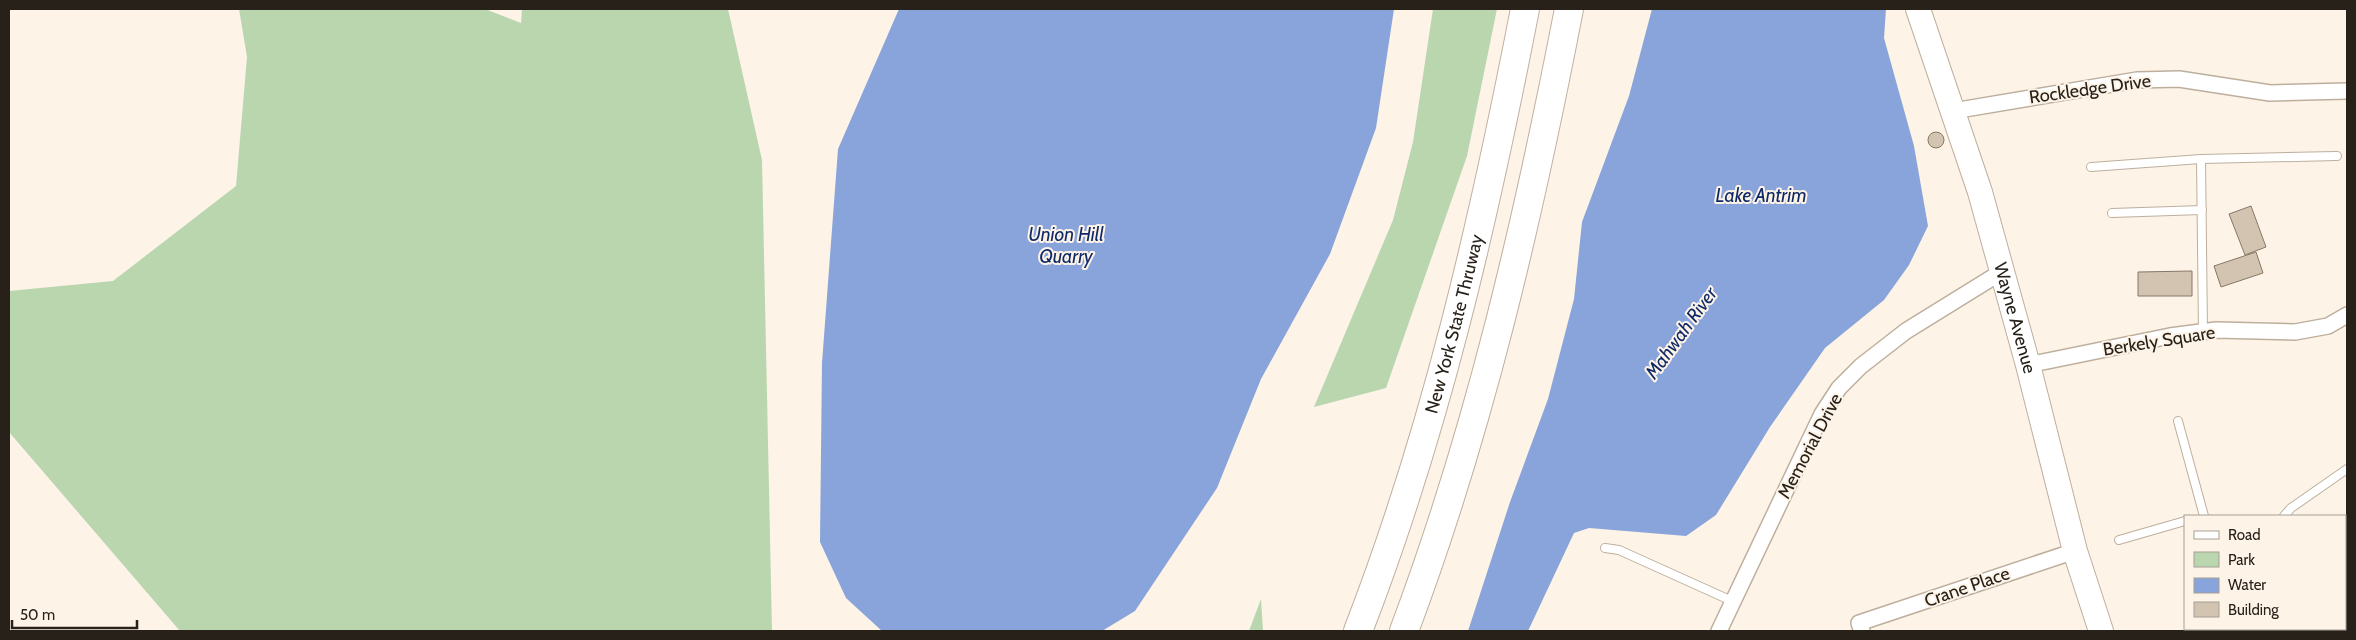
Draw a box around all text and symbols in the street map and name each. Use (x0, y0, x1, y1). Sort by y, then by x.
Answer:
street label: Rockledge Drive (2028, 70, 2152, 108)
water label: Lake Antrim (1716, 184, 1806, 207)
water label: Union Hill Quarry (1028, 223, 1104, 268)
street label: New York State Thruway (1420, 232, 1488, 416)
street label: Wayne Avenue (1989, 260, 2041, 376)
water label: Mahwah River (1639, 282, 1723, 384)
street label: Berkely Square (2101, 321, 2217, 361)
street label: Memorial Drive (1773, 390, 1847, 502)
legend (2184, 515, 2346, 630)
text: Road (2228, 526, 2261, 544)
text: Park (2228, 551, 2255, 569)
street label: Crane Place (1921, 562, 2013, 612)
text: Water (2228, 576, 2266, 594)
scale bar (12, 598, 138, 630)
text: Building (2228, 601, 2279, 619)
text: 50 m (20, 606, 55, 624)

